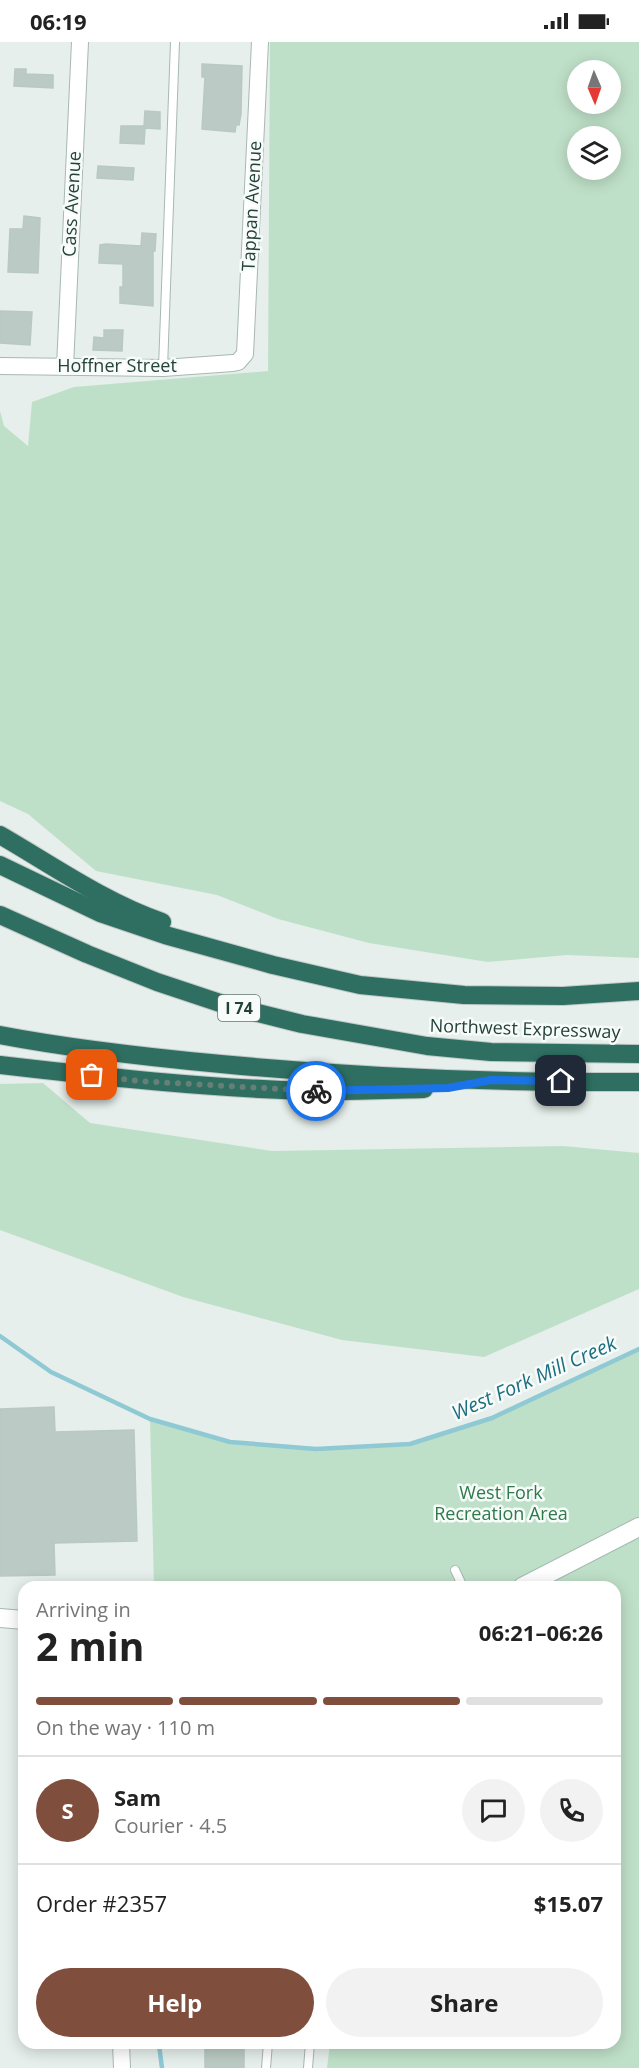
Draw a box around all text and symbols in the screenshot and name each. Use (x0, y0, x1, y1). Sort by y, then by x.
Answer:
text: 06:19 (30, 6, 87, 36)
north arrow (567, 60, 621, 114)
map controls (567, 60, 621, 180)
button: layers (567, 126, 621, 180)
street label: Tappan Avenue (236, 140, 266, 272)
street label: Cass Avenue (56, 150, 86, 257)
street label: Hoffner Street (57, 353, 177, 377)
road number: I 74 (218, 995, 260, 1021)
street label: Northwest Expressway (429, 1013, 622, 1043)
pin (66, 1049, 117, 1100)
pin (535, 1055, 586, 1106)
icon: bag (75, 1058, 108, 1091)
courier (286, 1061, 346, 1121)
icon: home (544, 1064, 577, 1097)
icon: bike (300, 1075, 333, 1108)
water label: West Fork Mill Creek (447, 1329, 621, 1426)
park label: West Fork Recreation Area (434, 1480, 568, 1525)
text: Arriving in (36, 1596, 131, 1623)
text: 06:21–06:26 (479, 1617, 603, 1647)
text: 2 min (36, 1619, 144, 1672)
text: On the way · 110 m (36, 1714, 215, 1741)
button: chat (462, 1779, 525, 1842)
button: phone (540, 1779, 603, 1842)
text: Sam (114, 1782, 161, 1812)
text: S (61, 1795, 74, 1825)
text: Courier · 4.5 (114, 1812, 227, 1839)
text: Order #2357 (36, 1888, 167, 1918)
text: $15.07 (534, 1888, 603, 1918)
button: Help (36, 1968, 314, 2037)
button: Share (326, 1968, 603, 2037)

